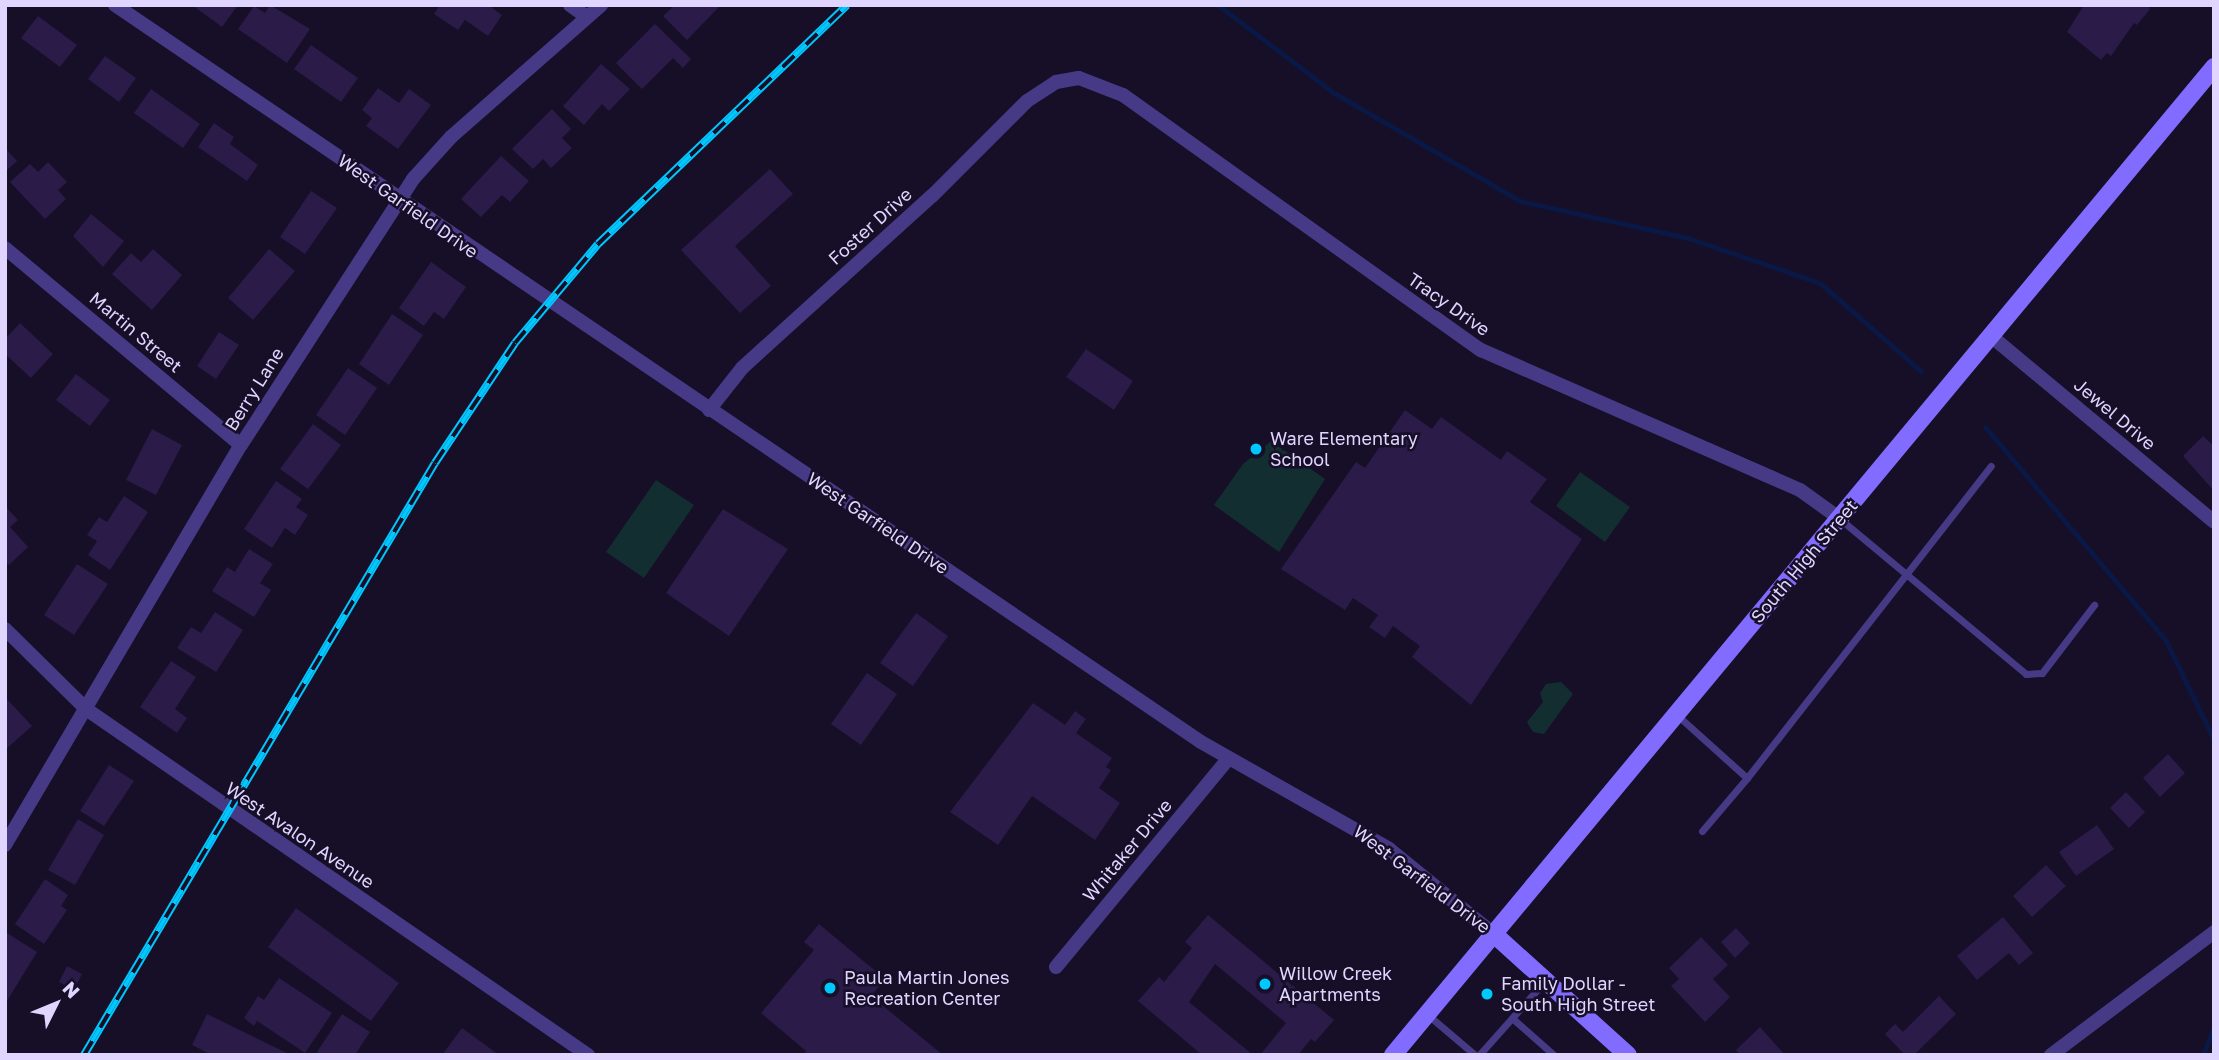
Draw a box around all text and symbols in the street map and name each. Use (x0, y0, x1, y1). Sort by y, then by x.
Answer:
street label: West Garfield Drive (334, 150, 482, 262)
street label: Foster Drive (824, 183, 916, 269)
street label: Tracy Drive (1404, 268, 1494, 340)
street label: Martin Street (85, 287, 187, 377)
street label: Berry Lane (220, 344, 288, 434)
street label: Jewel Drive (2070, 374, 2160, 454)
place label: Ware Elementary School (1270, 428, 1418, 471)
marker: Ware Elementary School (1248, 441, 1264, 457)
street label: West Garfield Drive (803, 468, 953, 578)
street label: South High Street (1746, 495, 1862, 627)
street label: West Avalon Avenue (222, 777, 378, 893)
street label: Whitaker Drive (1078, 794, 1176, 906)
street label: West Garfield Drive (1349, 820, 1495, 938)
place label: Willow Creek Apartments (1279, 963, 1392, 1006)
place label: Paula Martin Jones Recreation Center (844, 967, 1010, 1010)
north arrow (21, 969, 91, 1039)
place label: Family Dollar - South High Street (1501, 973, 1655, 1016)
text: N (58, 976, 85, 1002)
marker: Willow Creek Apartments (1257, 976, 1273, 992)
marker: Paula Martin Jones Recreation Center (822, 980, 838, 996)
marker: Family Dollar - South High Street (1479, 986, 1495, 1002)

